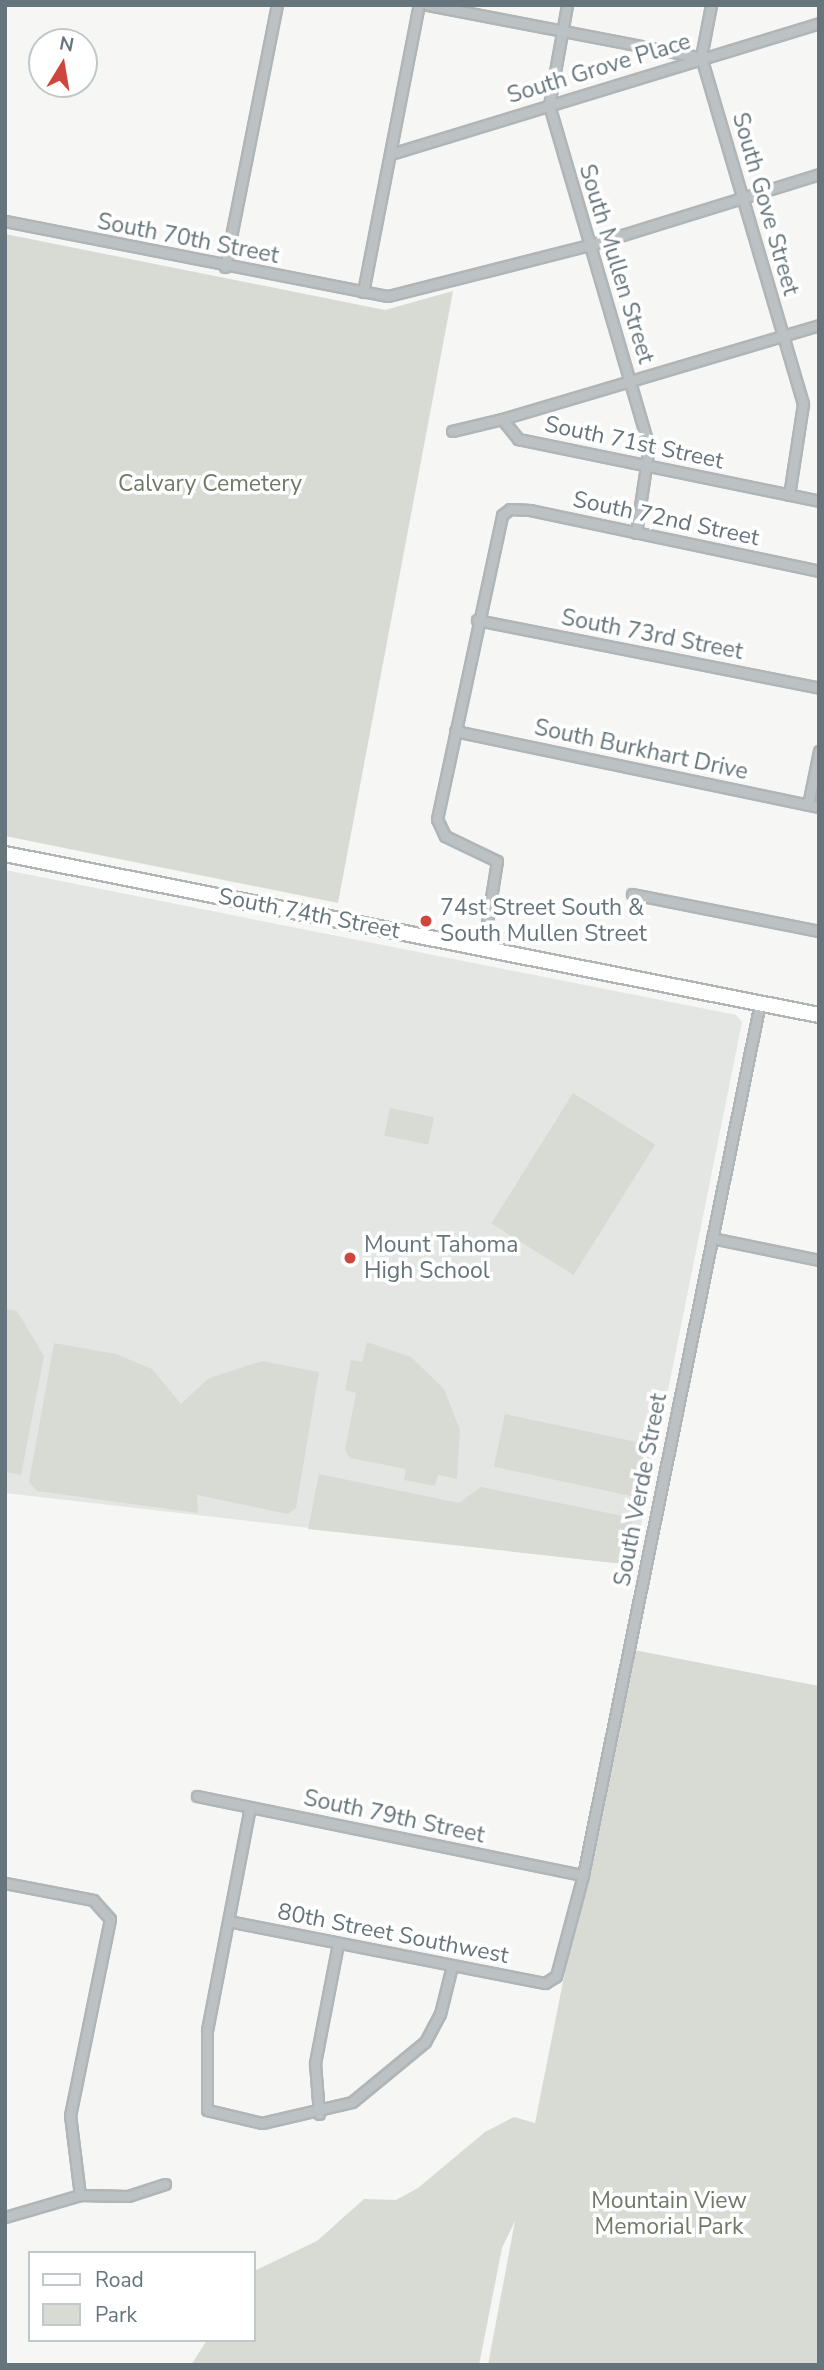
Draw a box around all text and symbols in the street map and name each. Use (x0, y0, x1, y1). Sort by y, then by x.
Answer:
north arrow (28, 28, 98, 98)
street label: South Grove Place (504, 28, 694, 110)
text: N (57, 30, 76, 58)
street label: South Gove Street (726, 109, 804, 299)
street label: South Mullen Street (573, 161, 659, 367)
street label: South 70th Street (95, 208, 281, 270)
street label: South 71st Street (542, 411, 726, 475)
park label: Calvary Cemetery (118, 470, 302, 498)
street label: South 72nd Street (570, 486, 762, 552)
street label: South 73rd Street (559, 604, 745, 666)
street label: South Burkhart Drive (532, 714, 750, 786)
street label: South 74th Street (216, 883, 402, 945)
place label: 74st Street South & South Mullen Street (440, 894, 647, 948)
marker: 74st Street South & South Mullen Street (418, 913, 434, 929)
place label: Mount Tahoma High School (364, 1231, 518, 1285)
marker: Mount Tahoma High School (342, 1250, 358, 1266)
street label: South Verde Street (609, 1391, 673, 1589)
street label: South 79th Street (301, 1784, 487, 1850)
street label: 80th Street Southwest (275, 1898, 511, 1970)
park label: Mountain View Memorial Park (591, 2187, 747, 2241)
legend (28, 2251, 256, 2342)
text: Road (95, 2266, 144, 2294)
text: Park (95, 2301, 137, 2329)

